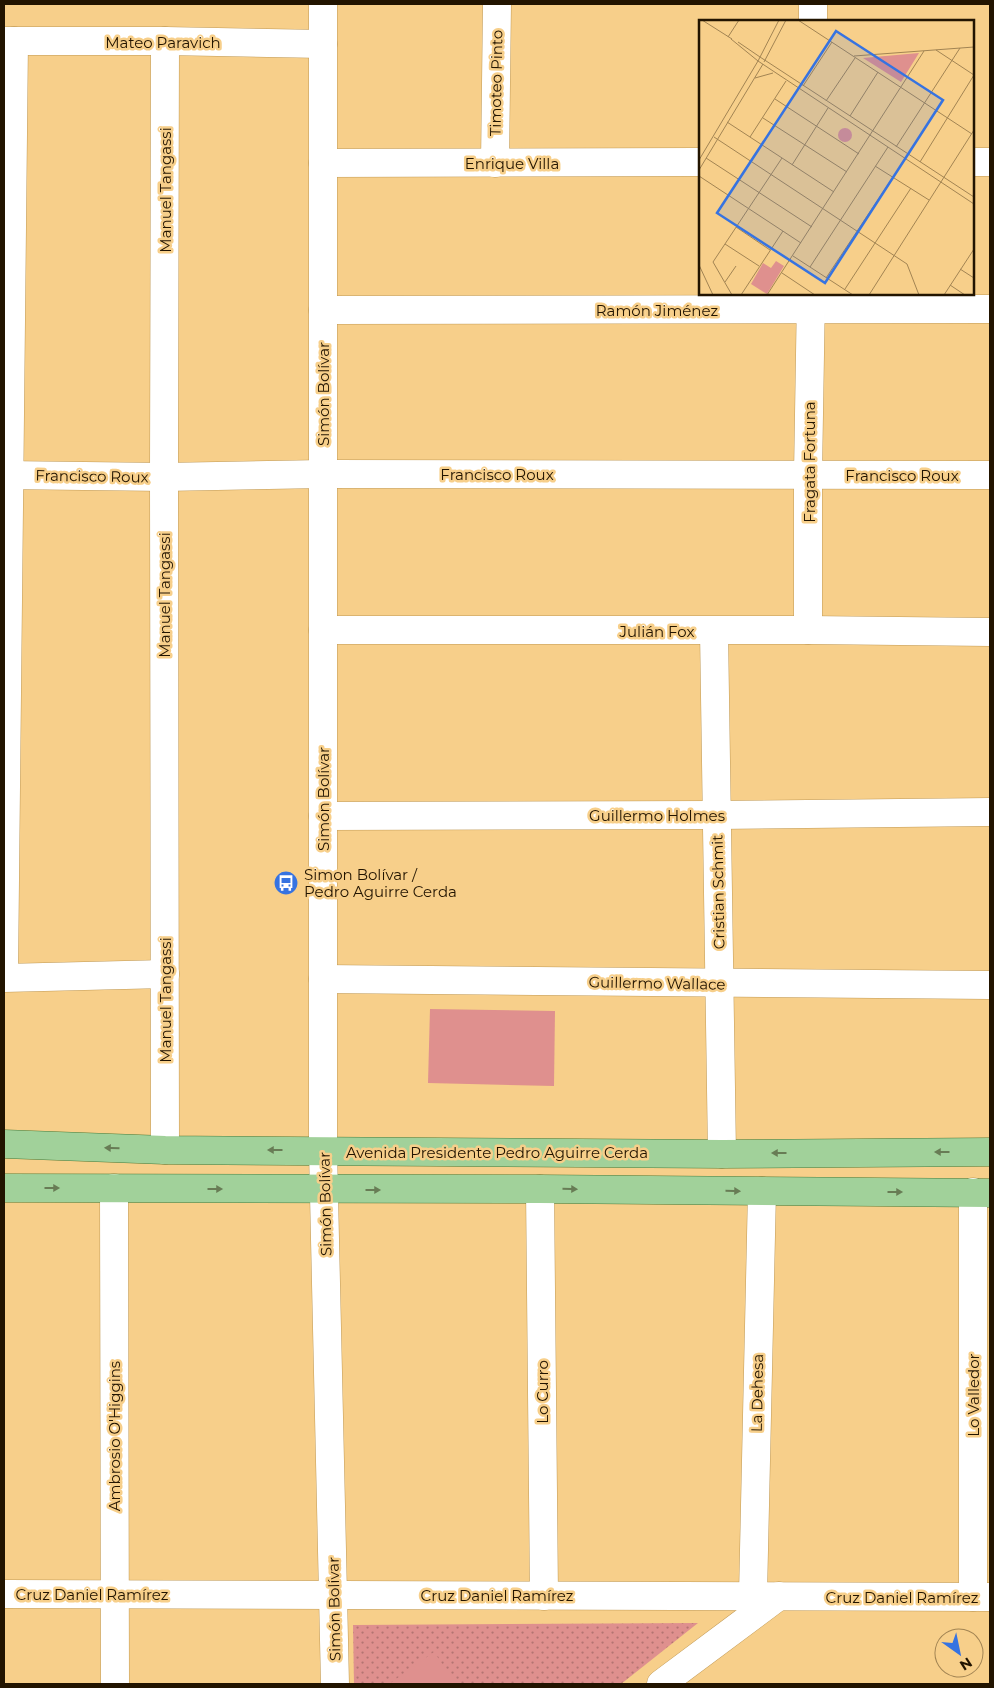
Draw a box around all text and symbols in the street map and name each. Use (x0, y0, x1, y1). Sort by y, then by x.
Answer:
inset map (699, 20, 974, 295)
street label: Timoteo Pinto (486, 30, 506, 136)
street label: Mateo Paravich (105, 33, 221, 52)
street label: Manuel Tangassi (156, 127, 175, 253)
street label: Enrique Villa (465, 154, 559, 173)
street label: Ramón Jiménez (596, 301, 718, 320)
street label: Simón Bolívar (314, 342, 333, 446)
street label: Fragata Fortuna (800, 401, 819, 523)
street label: Francisco Roux (440, 465, 554, 484)
street label: Francisco Roux (35, 466, 149, 486)
street label: Francisco Roux (845, 466, 959, 485)
street label: Manuel Tangassi (155, 532, 174, 658)
street label: Julián Fox (619, 622, 694, 641)
street label: Simón Bolívar (314, 747, 333, 851)
street label: Guillermo Holmes (589, 806, 725, 825)
street label: Cristian Schmit (708, 835, 728, 949)
place label: Simon Bolívar / Pedro Aguirre Cerda (304, 865, 457, 901)
bus stop icon: Simon Bolívar / Pedro Aguirre Cerda (273, 870, 299, 896)
street label: Manuel Tangassi (156, 937, 175, 1063)
street label: Guillermo Wallace (588, 972, 726, 994)
one-way arrow (104, 1143, 120, 1151)
street label: Avenida Presidente Pedro Aguirre Cerda (346, 1143, 648, 1162)
one-way arrow (266, 1146, 282, 1154)
one-way arrow (771, 1149, 787, 1157)
one-way arrow (933, 1149, 949, 1157)
street label: Simón Bolívar (315, 1152, 335, 1256)
one-way arrow (45, 1184, 61, 1192)
one-way arrow (207, 1185, 223, 1193)
one-way arrow (365, 1186, 381, 1194)
one-way arrow (563, 1186, 579, 1194)
one-way arrow (725, 1187, 741, 1195)
one-way arrow (888, 1188, 904, 1196)
street label: Lo Valledor (964, 1353, 983, 1437)
street label: La Dehesa (747, 1354, 767, 1432)
street label: Lo Curro (533, 1360, 552, 1424)
street label: Ambrosio O'Higgins (105, 1361, 124, 1511)
street label: Simón Bolívar (324, 1557, 344, 1661)
street label: Cruz Daniel Ramírez (16, 1585, 169, 1604)
street label: Cruz Daniel Ramírez (421, 1586, 574, 1605)
street label: Cruz Daniel Ramírez (826, 1588, 979, 1607)
north arrow (934, 1628, 984, 1678)
text: N (956, 1653, 976, 1675)

